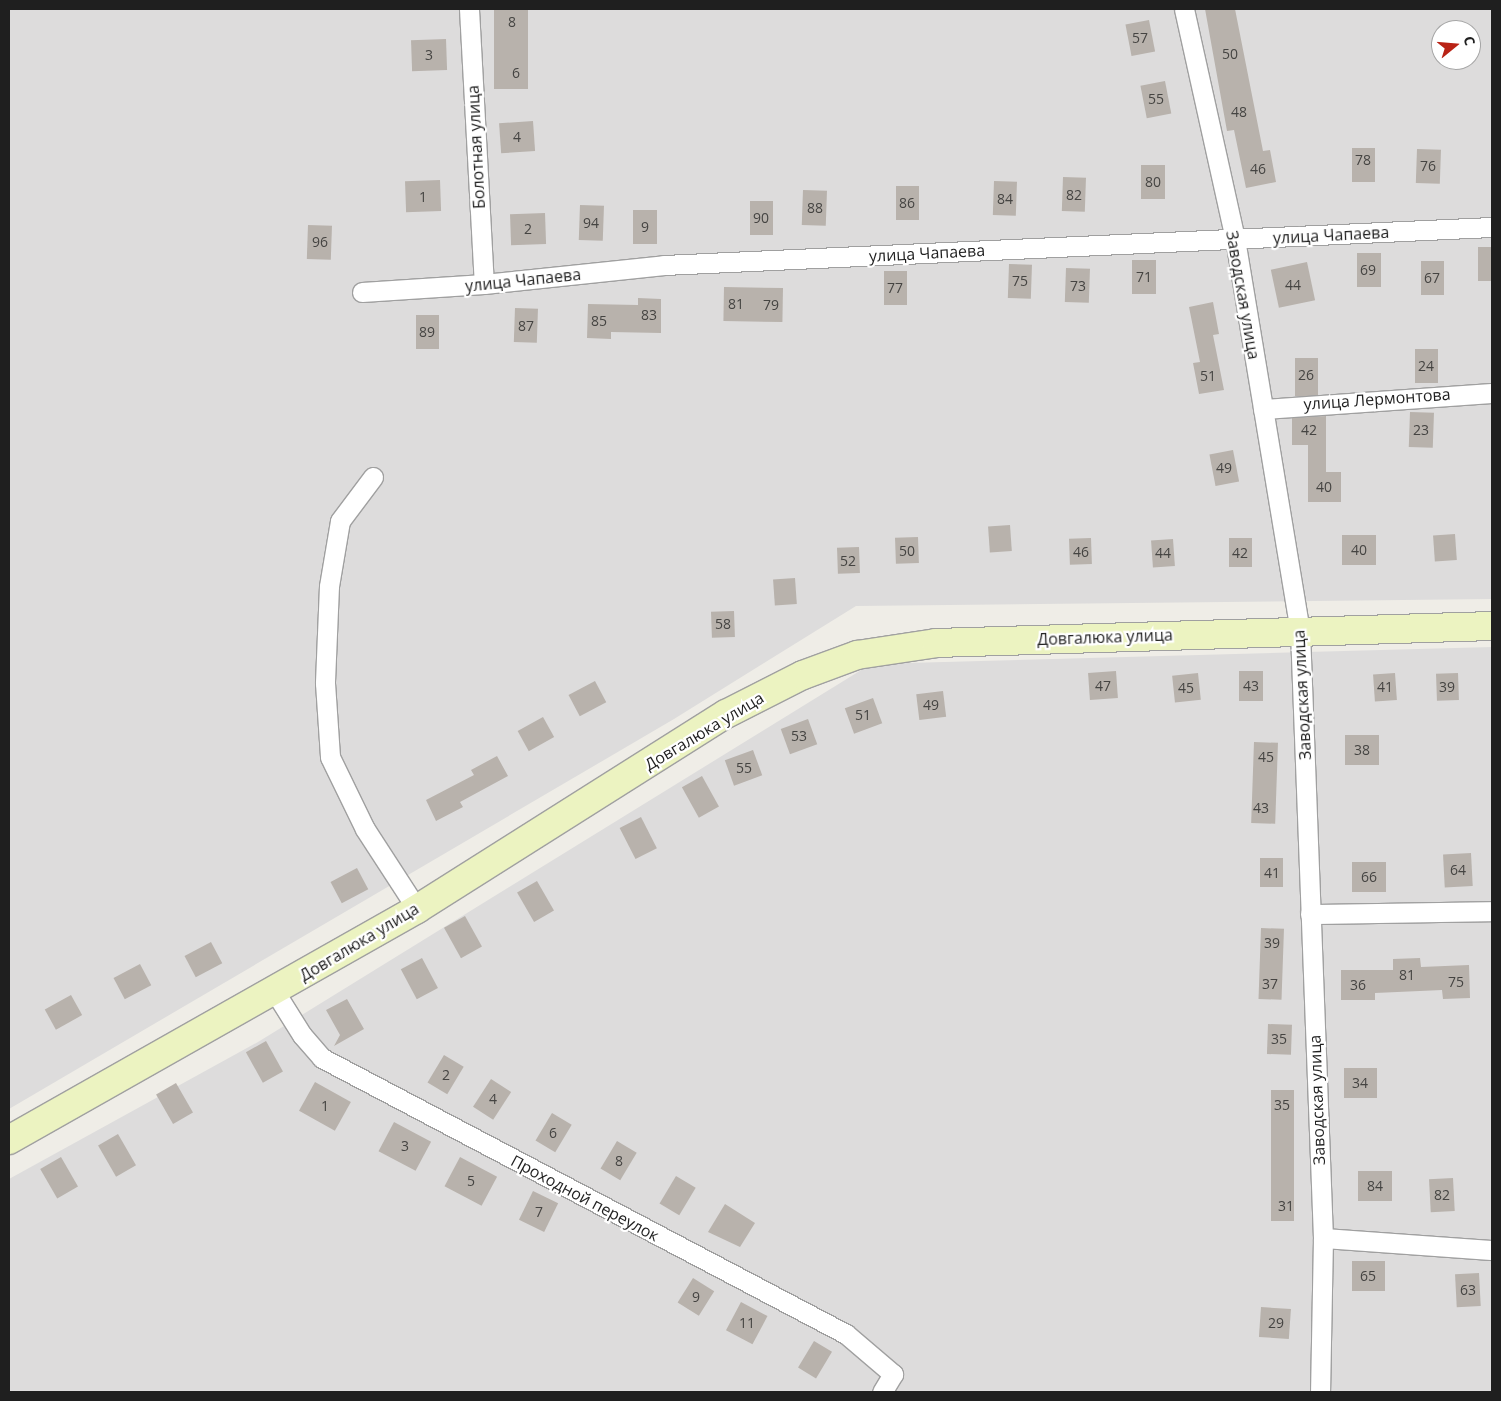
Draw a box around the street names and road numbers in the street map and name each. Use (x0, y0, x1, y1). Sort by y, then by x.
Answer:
street label: Болотная улица (463, 85, 489, 209)
street label: улица Чапаева (1272, 222, 1390, 248)
street label: Заводская улица (1222, 229, 1264, 361)
street label: улица Чапаева (868, 240, 986, 266)
street label: улица Чапаева (464, 264, 582, 296)
street label: улица Лермонтова (1303, 384, 1451, 414)
street label: Довгалюка улица (1037, 625, 1173, 649)
street label: Заводская улица (1289, 629, 1315, 761)
street label: Довгалюка улица (641, 688, 767, 774)
street label: Довгалюка улица (296, 899, 422, 985)
street label: Заводская улица (1305, 1035, 1329, 1165)
street label: Проходной переулок (508, 1151, 662, 1245)

